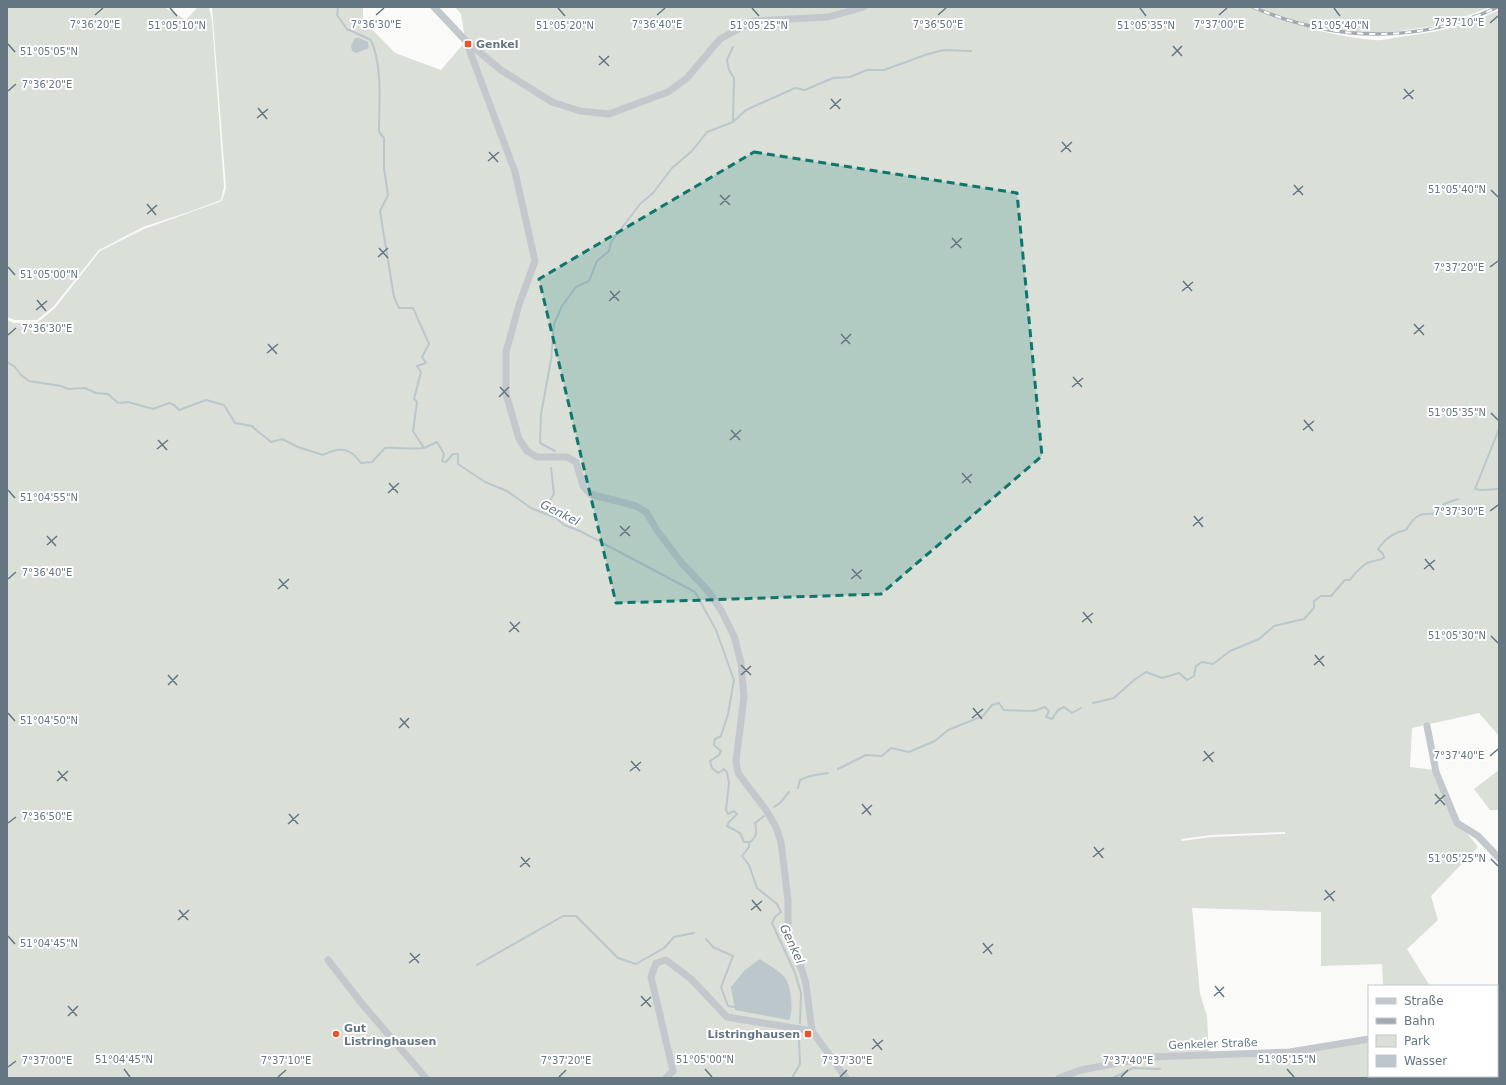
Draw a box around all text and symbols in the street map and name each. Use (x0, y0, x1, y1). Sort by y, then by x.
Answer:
text: 7°37'10"E (1434, 17, 1484, 28)
text: 7°36'20"E (70, 19, 120, 30)
text: 7°36'30"E (351, 19, 401, 30)
text: 7°36'40"E (632, 19, 682, 30)
text: 7°36'50"E (913, 19, 963, 30)
text: 7°37'00"E (1194, 19, 1244, 30)
text: 51°05'10"N (148, 20, 206, 31)
text: 51°05'20"N (536, 20, 594, 31)
text: 51°05'25"N (730, 20, 788, 31)
text: 51°05'35"N (1117, 20, 1175, 31)
text: 51°05'40"N (1311, 20, 1369, 31)
place label: Genkel (476, 38, 519, 51)
marker: Genkel (463, 39, 473, 49)
text: 51°05'05"N (20, 46, 78, 57)
text: 7°36'20"E (22, 79, 72, 90)
text: 51°05'40"N (1428, 184, 1486, 195)
text: 7°37'20"E (1434, 262, 1484, 273)
text: 51°05'00"N (20, 269, 78, 280)
text: 7°36'30"E (22, 323, 72, 334)
text: 51°05'35"N (1428, 407, 1486, 418)
text: 51°04'55"N (20, 492, 78, 503)
water label: Genkel (538, 497, 582, 529)
text: 7°37'30"E (1434, 506, 1484, 517)
text: 7°36'40"E (22, 567, 72, 578)
text: 51°05'30"N (1428, 630, 1486, 641)
text: 51°04'50"N (20, 715, 78, 726)
text: 7°37'40"E (1434, 750, 1484, 761)
text: 7°36'50"E (22, 811, 72, 822)
text: 51°05'25"N (1428, 853, 1486, 864)
water label: Genkel (777, 922, 807, 967)
text: 51°04'45"N (20, 938, 78, 949)
legend (1368, 985, 1498, 1077)
text: Straße (1404, 994, 1444, 1008)
text: Bahn (1404, 1014, 1435, 1028)
place label: Gut Listringhausen (344, 1022, 436, 1048)
place label: Listringhausen (708, 1028, 800, 1041)
marker: Gut Listringhausen (331, 1029, 341, 1039)
marker: Listringhausen (803, 1029, 813, 1039)
text: Park (1404, 1034, 1430, 1048)
street label: Genkeler Straße (1168, 1036, 1258, 1052)
text: 51°04'45"N (95, 1054, 153, 1065)
text: 51°05'00"N (676, 1054, 734, 1065)
text: 51°05'15"N (1258, 1054, 1316, 1065)
text: Wasser (1404, 1054, 1447, 1068)
text: 7°37'00"E (22, 1055, 72, 1066)
text: 7°37'10"E (261, 1055, 311, 1066)
text: 7°37'20"E (541, 1055, 591, 1066)
text: 7°37'30"E (822, 1055, 872, 1066)
text: 7°37'40"E (1103, 1055, 1153, 1066)

